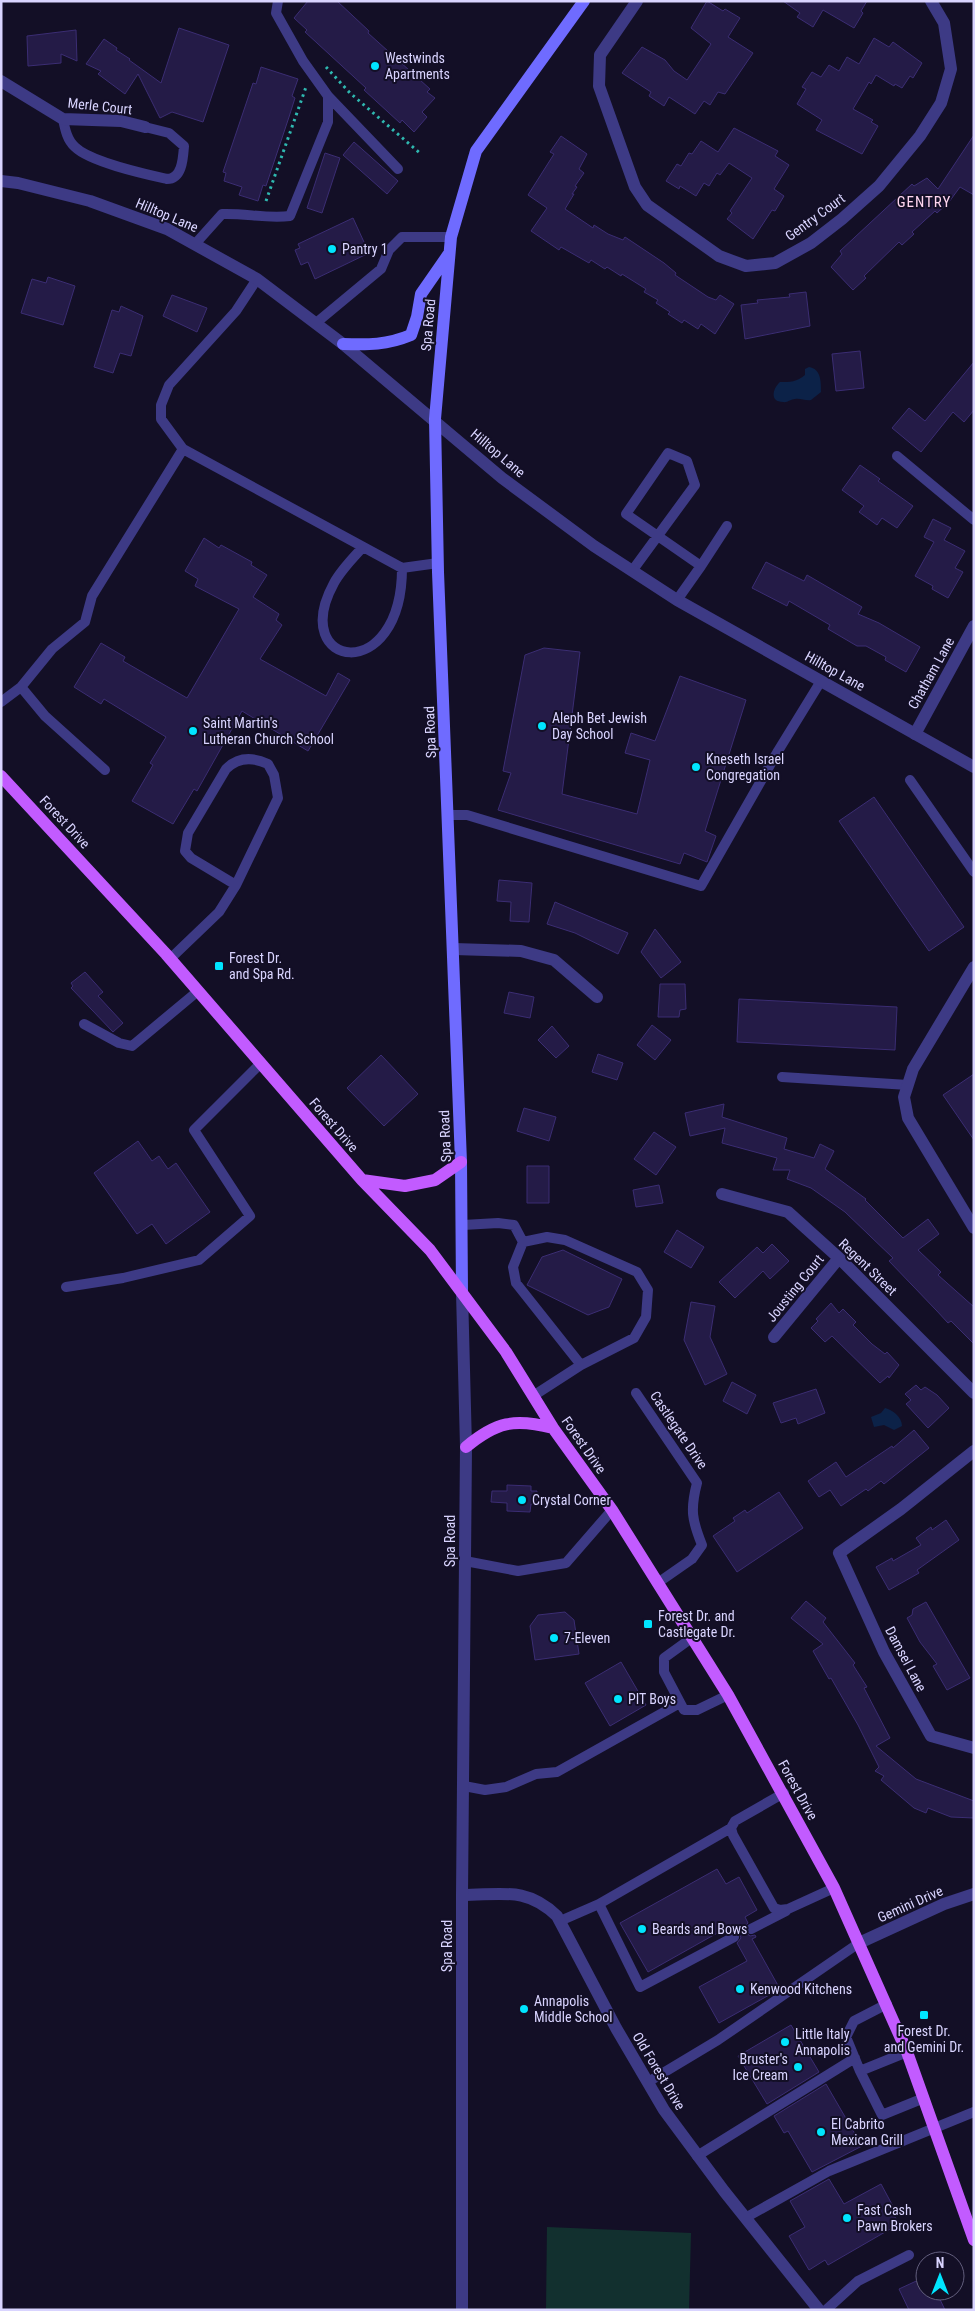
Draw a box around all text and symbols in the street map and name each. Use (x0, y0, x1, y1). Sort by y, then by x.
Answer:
place label: Westwinds Apartments (385, 50, 450, 82)
marker: Westwinds Apartments (369, 60, 381, 72)
street label: Merle Court (67, 95, 133, 117)
street label: Gentry Court (782, 190, 848, 244)
district label: GENTRY (897, 193, 951, 211)
street label: Hilltop Lane (133, 195, 201, 235)
place label: Pantry 1 (342, 241, 388, 257)
marker: Pantry 1 (326, 243, 338, 255)
street label: Spa Road (418, 298, 438, 352)
street label: Hilltop Lane (468, 426, 529, 481)
street label: Chatham Lane (905, 634, 957, 712)
street label: Hilltop Lane (802, 648, 868, 694)
street label: Spa Road (421, 706, 439, 758)
place label: Aleph Bet Jewish Day School (552, 710, 647, 742)
place label: Saint Martin's Lutheran Church School (203, 715, 334, 747)
marker: Aleph Bet Jewish Day School (536, 720, 548, 732)
marker: Saint Martin's Lutheran Church School (187, 725, 199, 737)
place label: Kneseth Israel Congregation (706, 751, 784, 783)
marker: Kneseth Israel Congregation (690, 761, 702, 773)
street label: Forest Drive (37, 792, 94, 852)
place label: Forest Dr. and Spa Rd. (229, 950, 295, 982)
marker: Forest Dr. and Spa Rd. (213, 960, 225, 972)
street label: Forest Drive (306, 1095, 362, 1155)
street label: Spa Road (436, 1110, 454, 1162)
street label: Regent Street (836, 1235, 900, 1299)
street label: Jousting Court (763, 1251, 827, 1325)
street label: Castlegate Drive (647, 1388, 711, 1472)
street label: Forest Drive (559, 1413, 610, 1477)
place label: Crystal Corner (532, 1492, 611, 1508)
marker: Crystal Corner (516, 1494, 528, 1506)
street label: Spa Road (442, 1515, 458, 1567)
place label: Forest Dr. and Castlegate Dr. (658, 1608, 736, 1640)
marker: Forest Dr. and Castlegate Dr. (642, 1618, 654, 1630)
street label: Damsel Lane (882, 1624, 930, 1695)
place label: 7-Eleven (564, 1630, 610, 1646)
marker: 7-Eleven (548, 1632, 560, 1644)
place label: PIT Boys (628, 1691, 676, 1707)
marker: PIT Boys (612, 1693, 624, 1705)
street label: Forest Drive (775, 1757, 821, 1823)
street label: Gemini Drive (875, 1882, 945, 1925)
street label: Spa Road (439, 1920, 455, 1972)
place label: Beards and Bows (652, 1921, 747, 1937)
marker: Beards and Bows (636, 1923, 648, 1935)
place label: Kenwood Kitchens (750, 1981, 852, 1997)
marker: Kenwood Kitchens (734, 1983, 746, 1995)
place label: Annapolis Middle School (534, 1993, 612, 2025)
marker: Annapolis Middle School (518, 2003, 530, 2015)
marker: Forest Dr. and Gemini Dr. (918, 2009, 930, 2021)
place label: Forest Dr. and Gemini Dr. (884, 2023, 964, 2055)
place label: Little Italy Annapolis (795, 2026, 850, 2058)
street label: Old Forest Drive (630, 2029, 689, 2113)
marker: Little Italy Annapolis (779, 2036, 791, 2048)
place label: Bruster's Ice Cream (732, 2051, 788, 2083)
marker: Bruster's Ice Cream (792, 2061, 804, 2073)
place label: El Cabrito Mexican Grill (831, 2116, 903, 2148)
marker: El Cabrito Mexican Grill (815, 2126, 827, 2138)
place label: Fast Cash Pawn Brokers (857, 2202, 933, 2234)
marker: Fast Cash Pawn Brokers (841, 2212, 853, 2224)
north arrow (915, 2251, 965, 2301)
text: N (936, 2255, 944, 2271)

